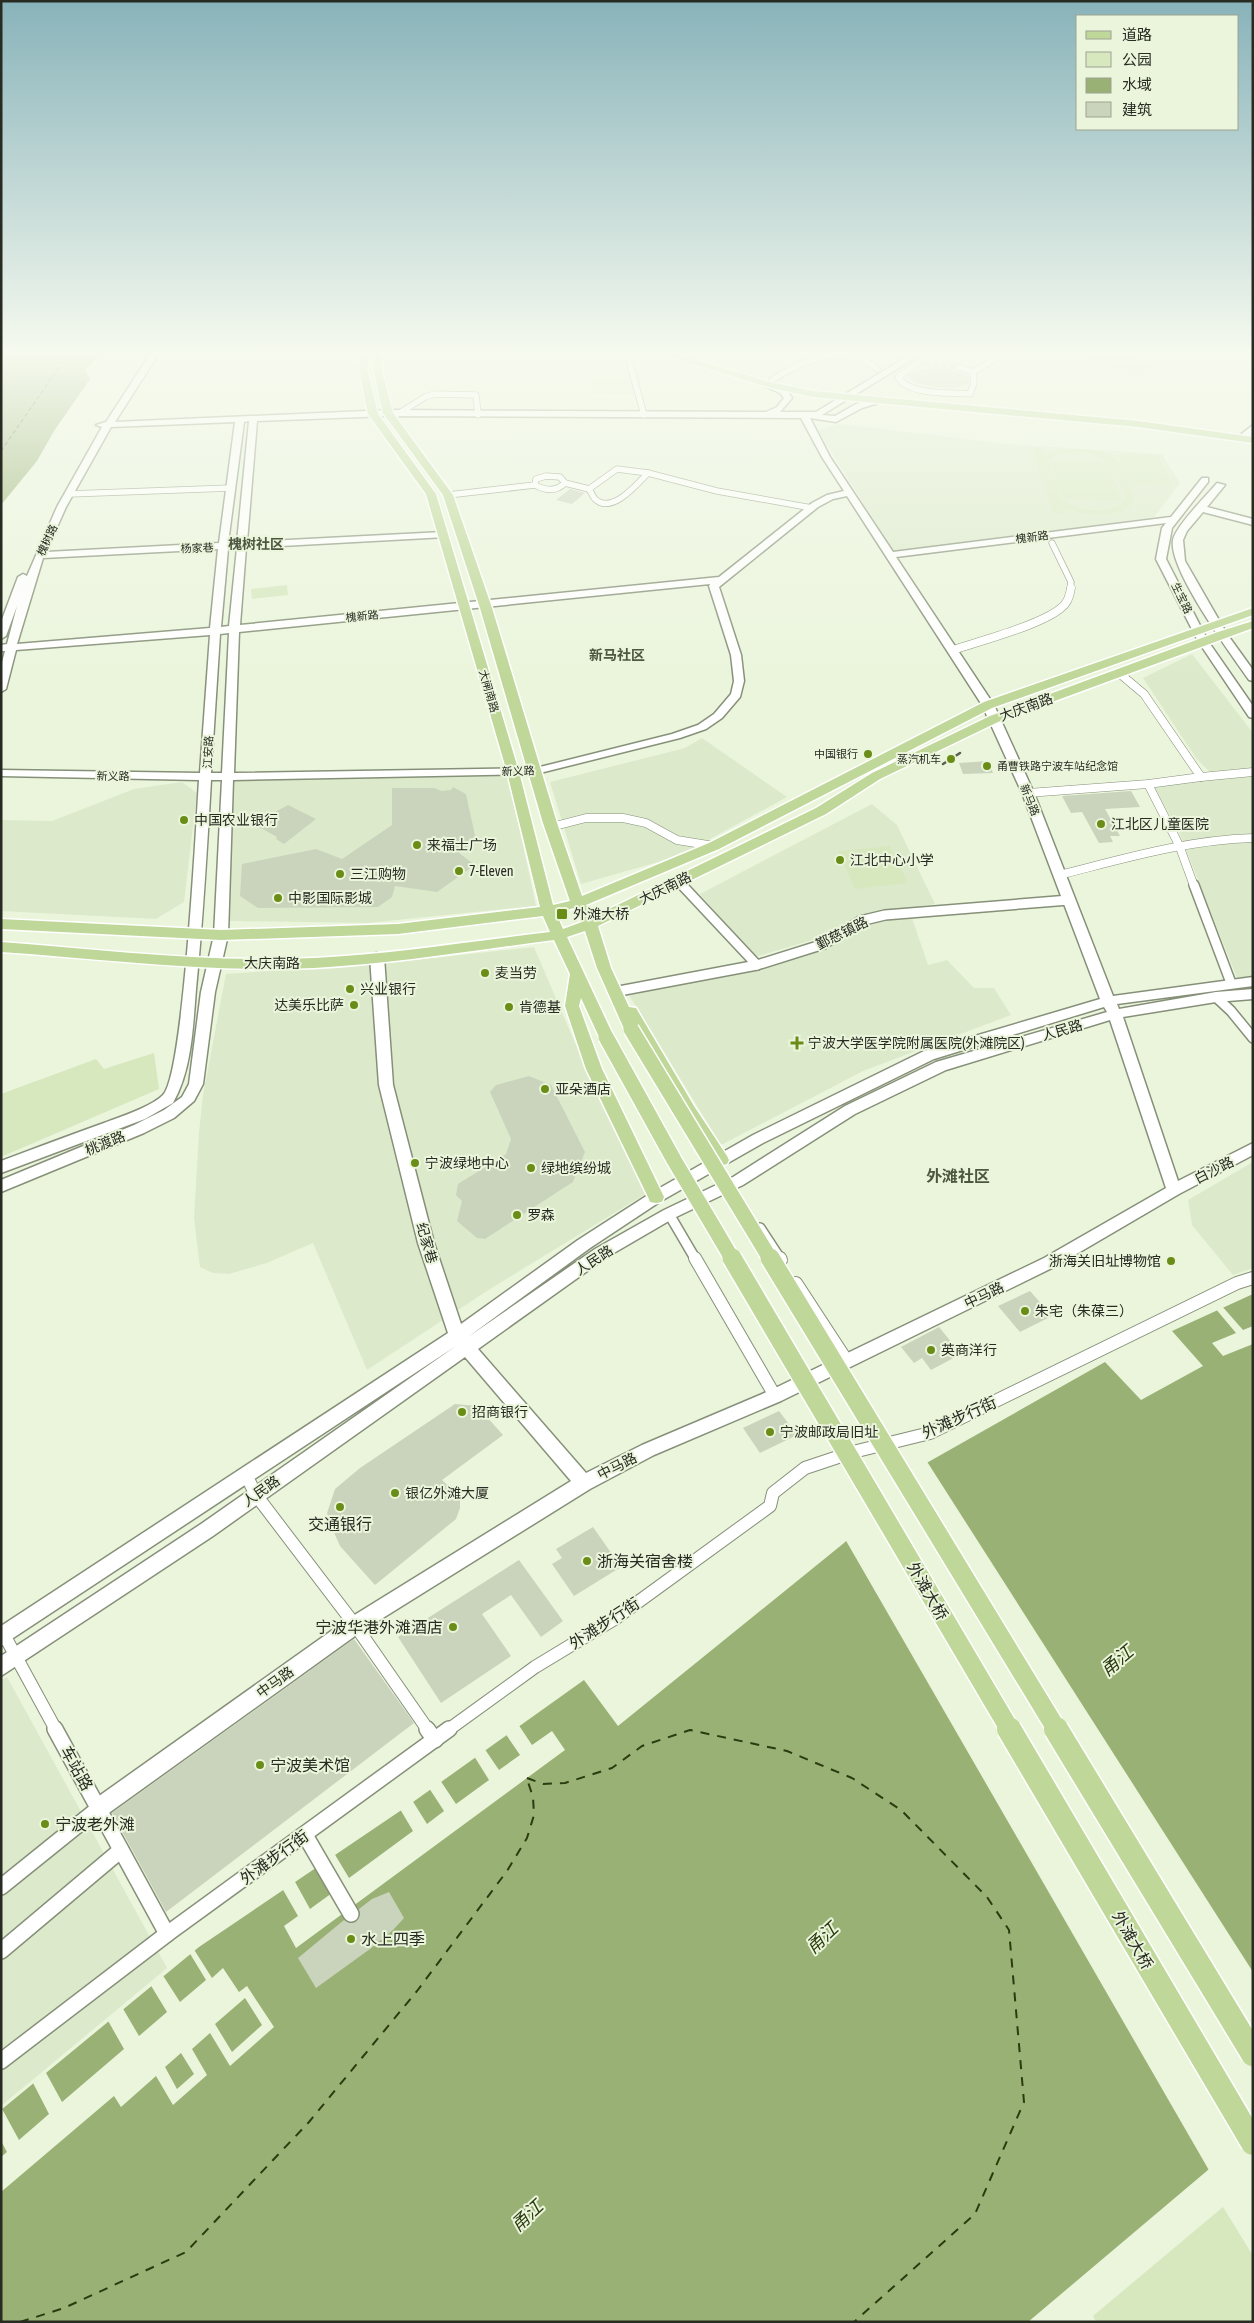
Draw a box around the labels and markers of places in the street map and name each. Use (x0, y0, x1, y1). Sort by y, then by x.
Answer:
place label: 中国银行 (814, 748, 858, 760)
marker: 中国银行 (862, 748, 874, 760)
place label: 蒸汽机车 (897, 753, 941, 765)
marker: 蒸汽机车 (945, 753, 957, 765)
marker: 甬曹铁路宁波车站纪念馆 (981, 760, 993, 772)
place label: 甬曹铁路宁波车站纪念馆 (997, 760, 1118, 772)
place label: 中国农业银行 (194, 812, 278, 828)
marker: 中国农业银行 (178, 814, 190, 826)
place label: 江北区儿童医院 (1111, 816, 1209, 832)
marker: 江北区儿童医院 (1095, 818, 1107, 830)
place label: 来福士广场 (427, 837, 497, 853)
marker: 来福士广场 (411, 839, 423, 851)
place label: 江北中心小学 (850, 852, 934, 868)
marker: 江北中心小学 (834, 854, 846, 866)
place label: 7-Eleven (469, 863, 514, 879)
marker: 7-Eleven (453, 865, 465, 877)
place label: 三江购物 (350, 866, 406, 882)
marker: 三江购物 (334, 868, 346, 880)
place label: 中影国际影城 (288, 890, 372, 906)
marker: 中影国际影城 (272, 892, 284, 904)
place label: 外滩大桥 (573, 906, 629, 922)
marker: 外滩大桥 (555, 907, 569, 921)
place label: 麦当劳 (495, 965, 537, 981)
marker: 麦当劳 (479, 967, 491, 979)
place label: 兴业银行 (360, 981, 416, 997)
marker: 兴业银行 (344, 983, 356, 995)
place label: 达美乐比萨 (274, 997, 344, 1013)
marker: 达美乐比萨 (348, 999, 360, 1011)
place label: 肯德基 (519, 999, 561, 1015)
marker: 肯德基 (503, 1001, 515, 1013)
place label: 宁波大学医学院附属医院(外滩院区) (808, 1035, 1025, 1051)
marker: 宁波大学医学院附属医院(外滩院区) (790, 1036, 804, 1050)
place label: 亚朵酒店 (555, 1081, 611, 1097)
marker: 亚朵酒店 (539, 1083, 551, 1095)
place label: 宁波绿地中心 (425, 1155, 509, 1171)
marker: 宁波绿地中心 (409, 1157, 421, 1169)
place label: 绿地缤纷城 (541, 1160, 611, 1176)
marker: 绿地缤纷城 (525, 1162, 537, 1174)
place label: 罗森 (527, 1207, 555, 1223)
marker: 罗森 (511, 1209, 523, 1221)
place label: 浙海关旧址博物馆 (1049, 1253, 1161, 1269)
marker: 浙海关旧址博物馆 (1165, 1255, 1177, 1267)
place label: 朱宅（朱葆三） (1035, 1303, 1133, 1319)
marker: 朱宅（朱葆三） (1019, 1305, 1031, 1317)
place label: 英商洋行 (941, 1342, 997, 1358)
marker: 英商洋行 (925, 1344, 937, 1356)
place label: 招商银行 (472, 1404, 528, 1420)
marker: 招商银行 (456, 1406, 468, 1418)
place label: 宁波邮政局旧址 (780, 1424, 878, 1440)
marker: 宁波邮政局旧址 (764, 1426, 776, 1438)
place label: 银亿外滩大厦 (405, 1485, 489, 1501)
marker: 银亿外滩大厦 (389, 1487, 401, 1499)
marker: 交通银行 (334, 1501, 346, 1513)
place label: 交通银行 (308, 1515, 372, 1533)
place label: 浙海关宿舍楼 (597, 1552, 693, 1570)
marker: 浙海关宿舍楼 (581, 1555, 593, 1567)
place label: 宁波华港外滩酒店 (315, 1618, 443, 1636)
marker: 宁波华港外滩酒店 (447, 1621, 459, 1633)
place label: 宁波美术馆 (270, 1756, 350, 1774)
marker: 宁波美术馆 (254, 1759, 266, 1771)
place label: 宁波老外滩 (55, 1815, 135, 1833)
marker: 宁波老外滩 (39, 1818, 51, 1830)
place label: 水上四季 (361, 1930, 425, 1948)
marker: 水上四季 (345, 1933, 357, 1945)

